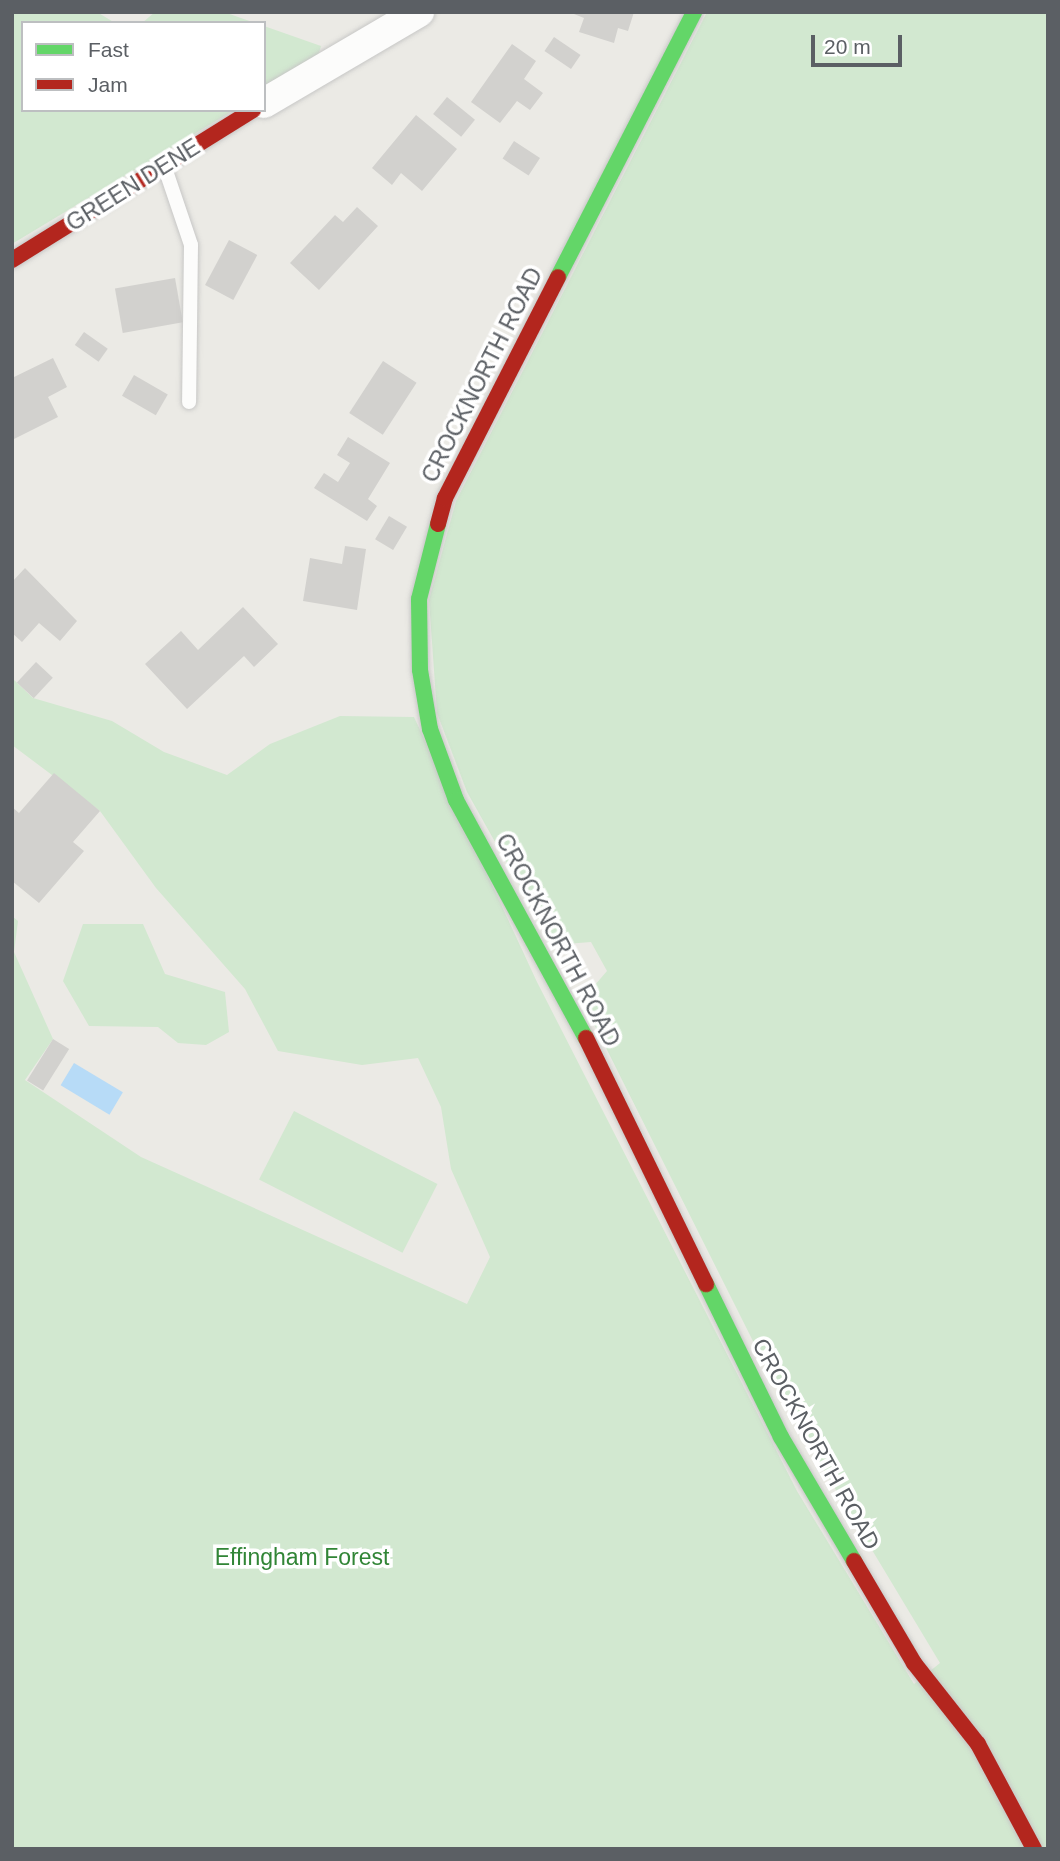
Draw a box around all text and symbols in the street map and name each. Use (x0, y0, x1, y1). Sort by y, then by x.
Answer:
legend (21, 21, 266, 112)
scale bar (815, 21, 906, 65)
text: 20 m (824, 35, 871, 58)
text: Fast (88, 38, 129, 61)
text: Jam (88, 73, 128, 96)
street label: GREEN DENE (61, 133, 205, 237)
street label: CROCKNORTH ROAD (416, 263, 548, 487)
street label: CROCKNORTH ROAD (490, 829, 626, 1051)
street label: CROCKNORTH ROAD (746, 1334, 886, 1554)
park label: Effingham Forest (215, 1543, 389, 1571)

